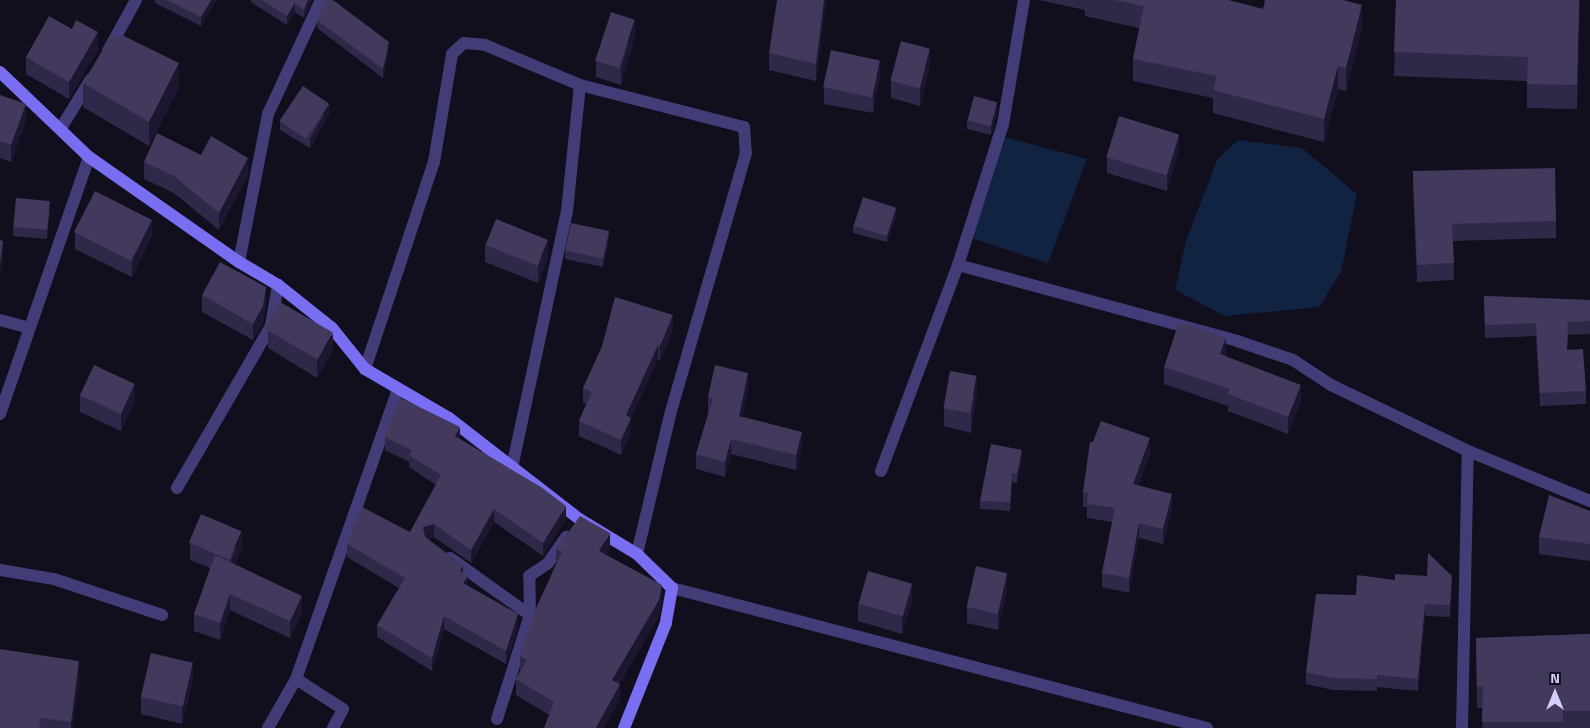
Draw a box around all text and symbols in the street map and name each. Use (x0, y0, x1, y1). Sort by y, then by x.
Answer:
text: N (1550, 667, 1560, 688)
north arrow (1530, 668, 1580, 718)

